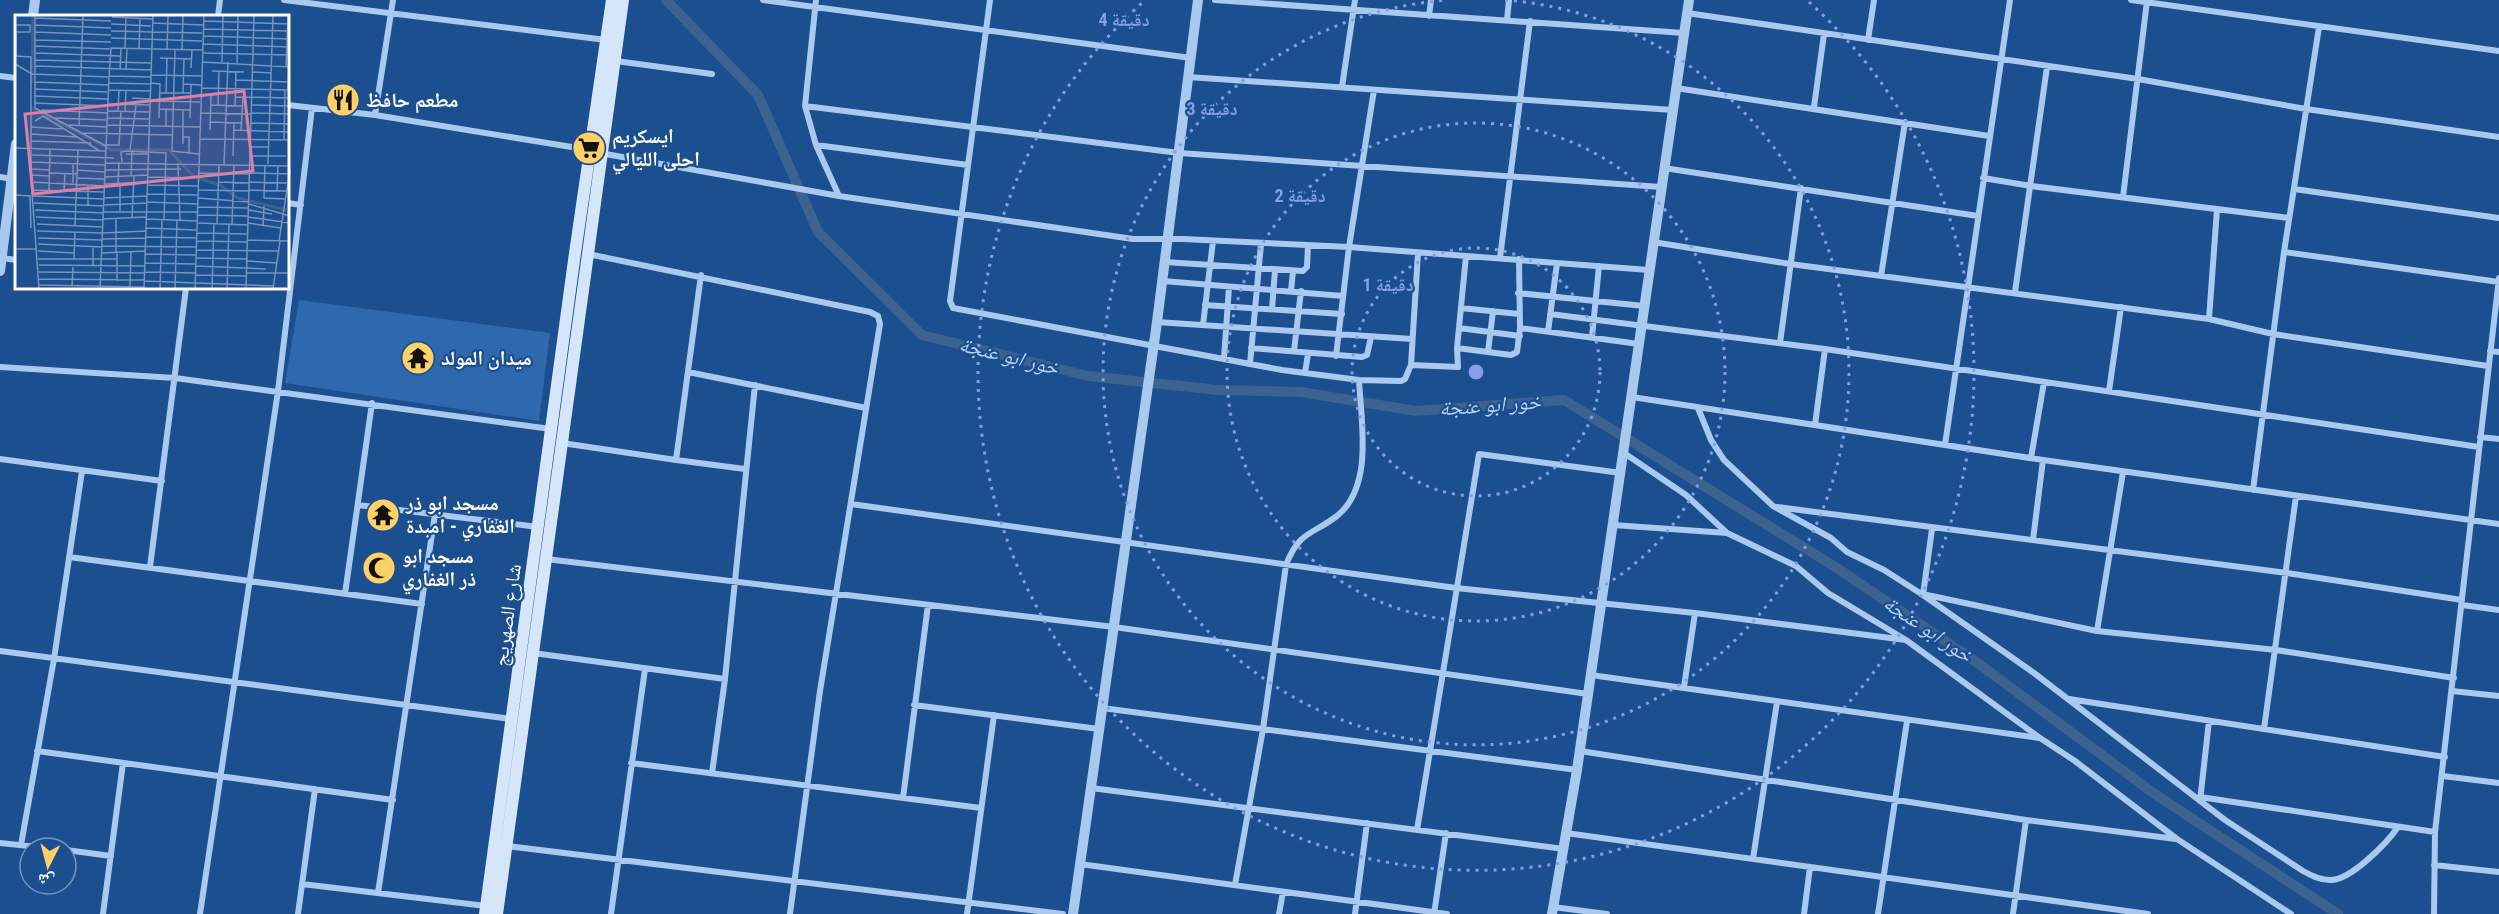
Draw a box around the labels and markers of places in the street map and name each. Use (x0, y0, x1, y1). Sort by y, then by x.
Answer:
restaurant icon: مطعم حافظ (325, 82, 361, 118)
place label: مطعم حافظ (366, 88, 458, 114)
place label: ايسكريم احلى الليالي (612, 124, 700, 175)
supermarket icon: ايسكريم احلى الليالي (571, 130, 607, 166)
temple icon: ميدان المولد (400, 340, 436, 376)
place label: ميدان المولد (441, 346, 532, 370)
centre of rings (1466, 362, 1486, 382)
place label: مسجد ابو ذر الغفاري - امبدة (405, 491, 515, 542)
temple icon: مسجد ابو ذر الغفاري - امبدة (365, 497, 401, 533)
place label: مسجد ابو ذر الغفاري (402, 544, 476, 595)
mosque icon: مسجد ابو ذر الغفاري (361, 550, 397, 586)

